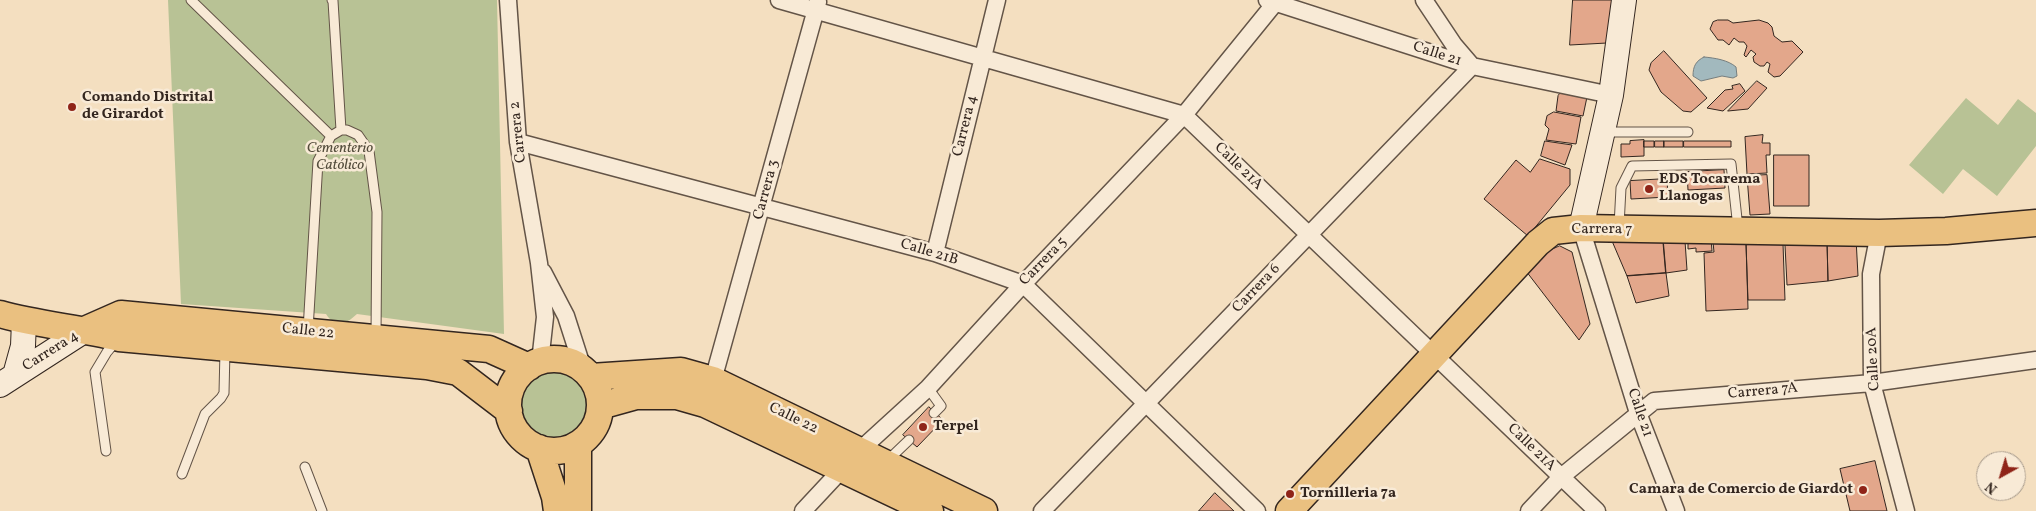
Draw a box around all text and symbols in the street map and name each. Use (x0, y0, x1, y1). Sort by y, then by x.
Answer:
street label: Calle 21 (1410, 39, 1464, 71)
place label: Comando Distrital de Girardot (82, 89, 213, 124)
street label: Carrera 4 (950, 93, 982, 159)
street label: Carrera 2 (507, 100, 531, 164)
marker: Comando Distrital de Girardot (66, 101, 78, 113)
street label: Calle 21A (1210, 139, 1266, 195)
park label: Cementerio Católico (307, 140, 373, 175)
street label: Carrera 3 (750, 158, 784, 222)
place label: EDS Tocarema Llanogas (1659, 171, 1761, 206)
marker: EDS Tocarema Llanogas (1643, 183, 1655, 195)
street label: Carrera 7 (1572, 221, 1632, 239)
street label: Carrera 5 (1016, 234, 1072, 290)
street label: Calle 21B (898, 236, 960, 270)
street label: Carrera 6 (1229, 261, 1285, 317)
street label: Calle 22 (281, 320, 335, 344)
street label: Calle 20A (1863, 327, 1885, 391)
street label: Carrera 4 (20, 328, 82, 376)
street label: Carrera 7A (1727, 380, 1799, 404)
street label: Calle 21 (1622, 386, 1656, 440)
street label: Calle 22 (765, 399, 821, 439)
place label: Terpel (933, 418, 979, 436)
street label: Calle 21A (1503, 420, 1559, 476)
marker: Terpel (917, 421, 929, 433)
north arrow (1976, 451, 2026, 501)
text: N (1982, 477, 2002, 498)
place label: Camara de Comercio de Giardot (1629, 481, 1853, 499)
marker: Camara de Comercio de Giardot (1857, 484, 1869, 496)
place label: Tornilleria 7a (1300, 485, 1396, 503)
marker: Tornilleria 7a (1284, 488, 1296, 500)

